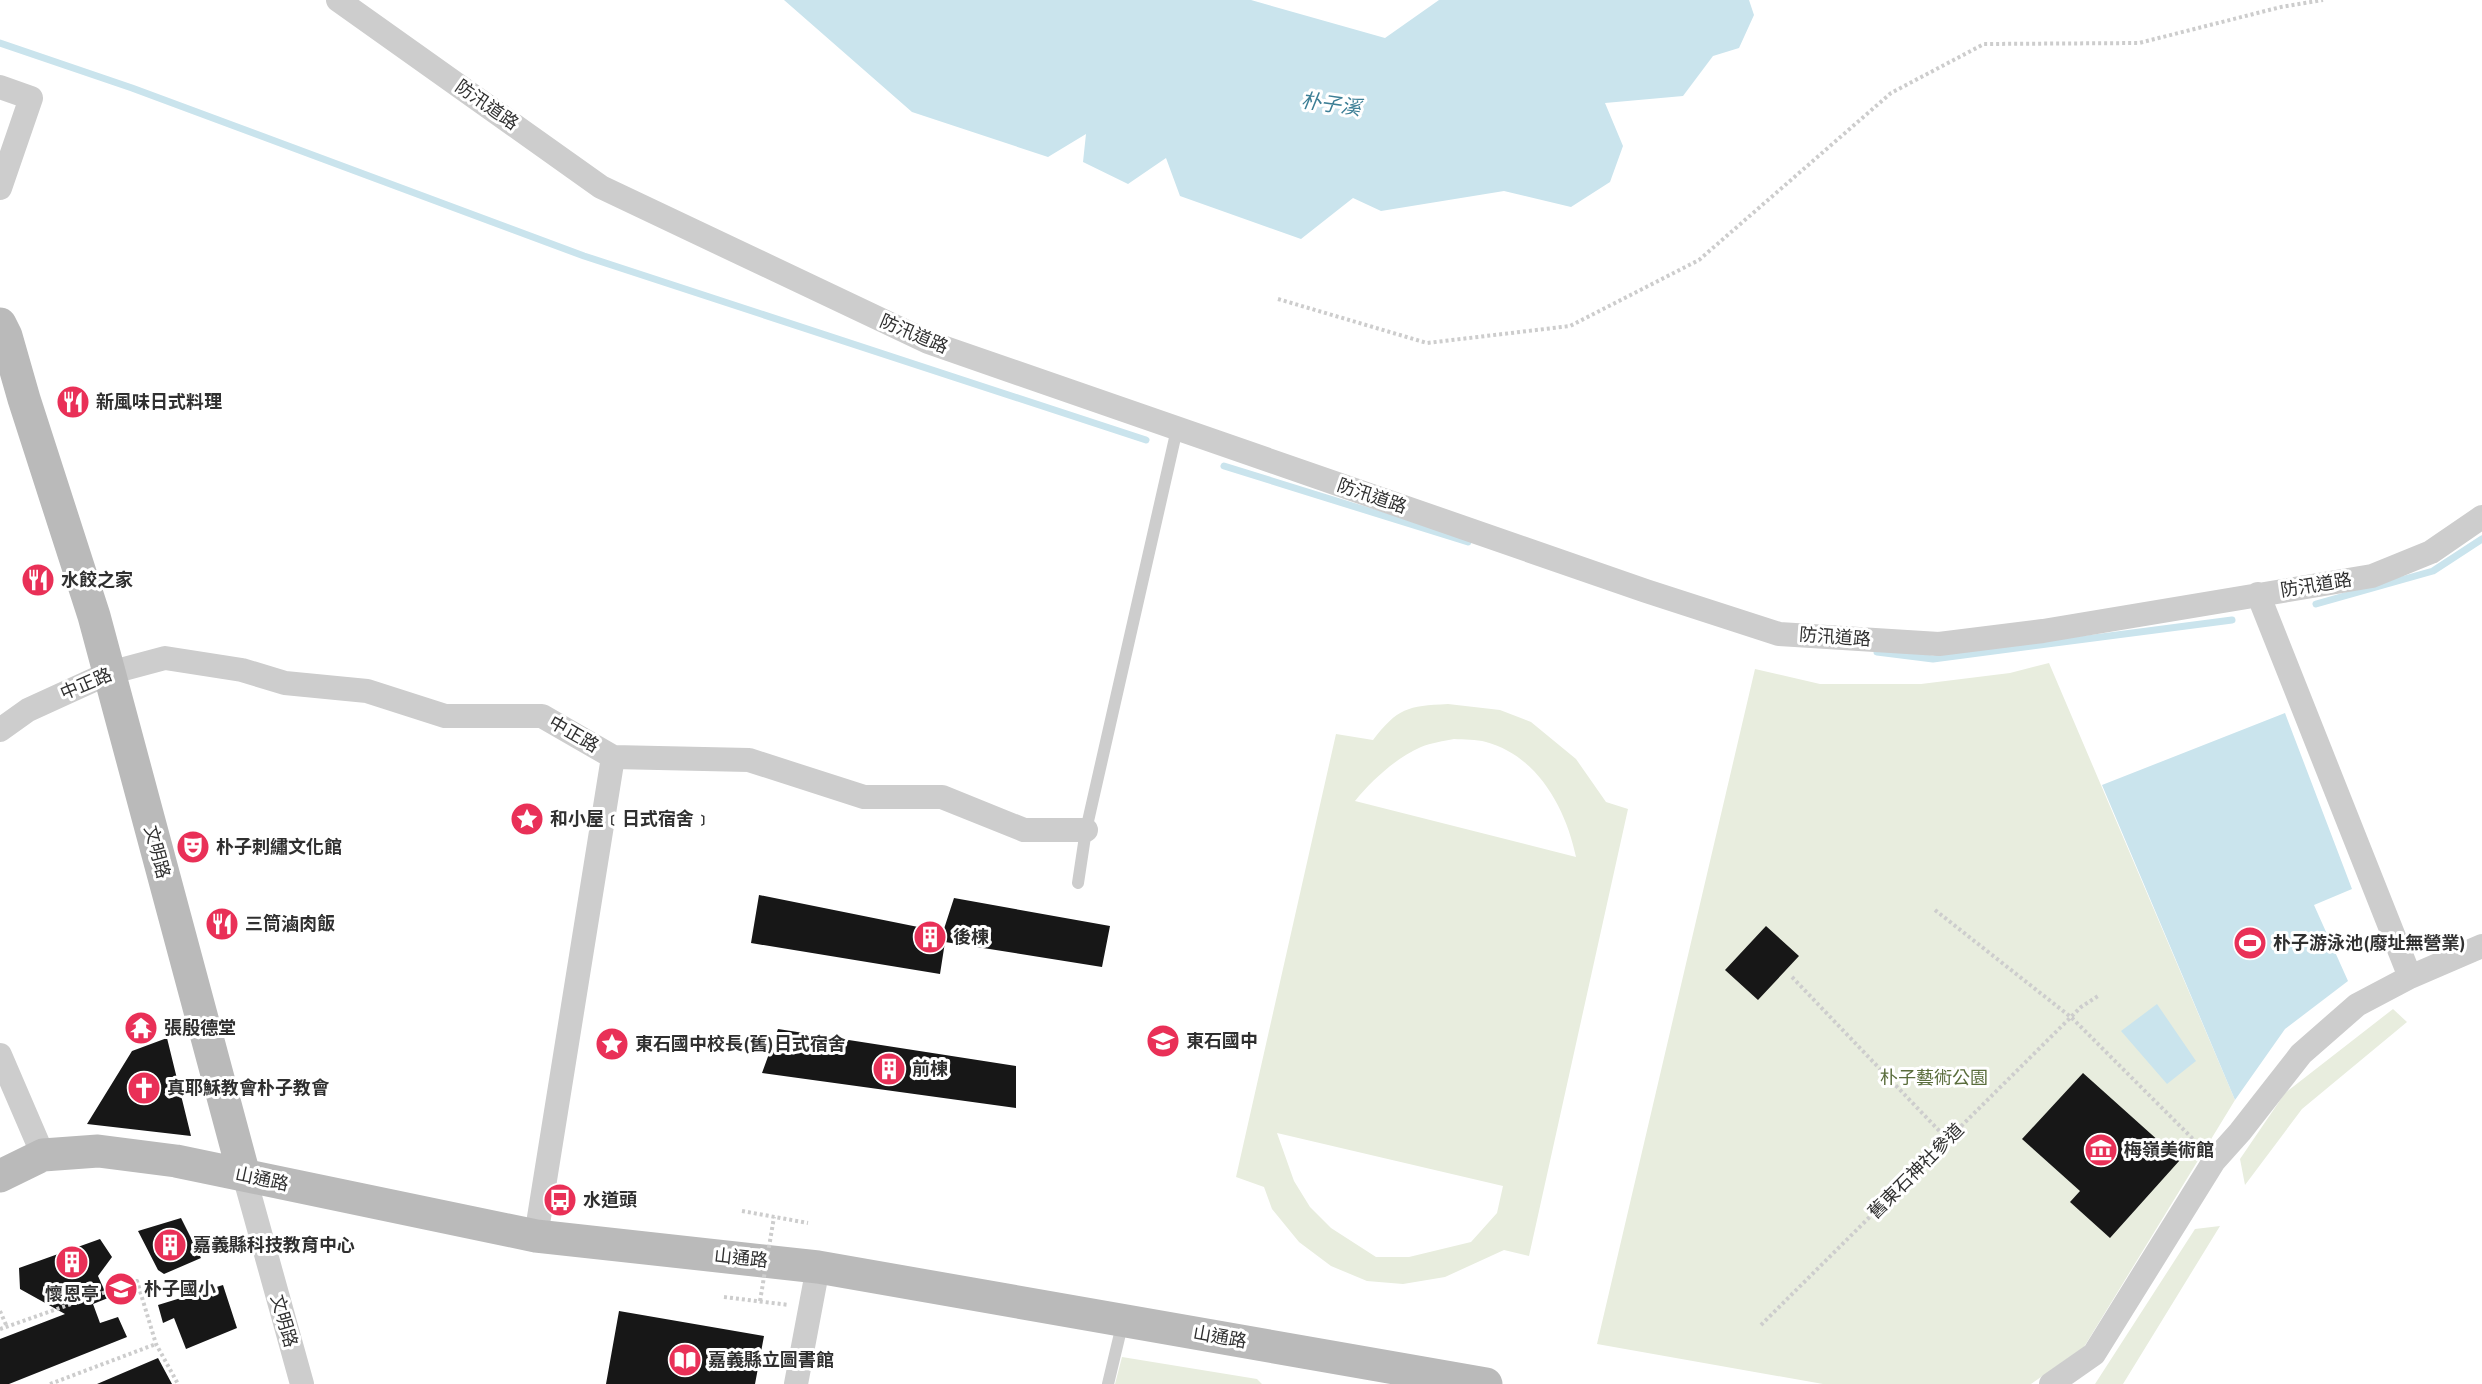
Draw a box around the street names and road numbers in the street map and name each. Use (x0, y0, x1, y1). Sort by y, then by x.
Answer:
street label: 防汛道路 (451, 75, 523, 135)
street label: 防汛道路 (876, 309, 952, 359)
street label: 防汛道路 (1334, 473, 1410, 519)
street label: 防汛道路 (2279, 568, 2353, 602)
street label: 防汛道路 (1798, 623, 1872, 651)
street label: 中正路 (56, 662, 116, 706)
street label: 中正路 (545, 710, 603, 758)
street label: 文明路 (138, 823, 176, 881)
street label: 舊東石神社參道 (1863, 1118, 1969, 1224)
street label: 山通路 (233, 1162, 291, 1196)
street label: 山通路 (713, 1243, 769, 1273)
street label: 文明路 (265, 1292, 303, 1350)
street label: 山通路 (1191, 1320, 1249, 1354)

